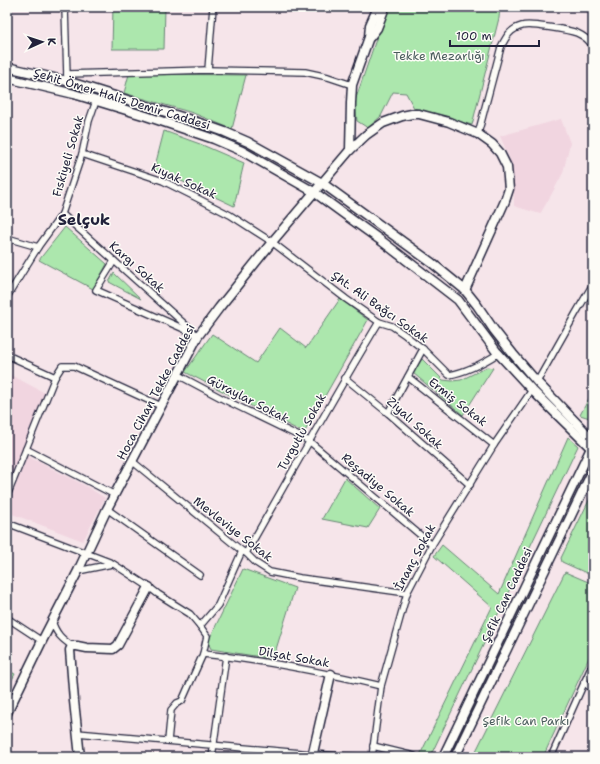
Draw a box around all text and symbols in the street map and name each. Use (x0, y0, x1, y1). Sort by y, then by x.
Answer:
north arrow (22, 22, 62, 62)
scale bar (450, 22, 539, 48)
text: 100 m (456, 28, 492, 44)
text: K (44, 37, 59, 46)
park label: Tekke Mezarlığı (393, 48, 485, 64)
street label: Şehit Ömer Halis Demir Caddesi (32, 64, 212, 134)
street label: Fıskiyeli Sokak (49, 113, 87, 199)
street label: Kıyak Sokak (149, 159, 220, 203)
district label: Selçuk (58, 209, 110, 230)
street label: Kargı Sokak (106, 238, 168, 296)
street label: Şht. Ali Bağcı Sokak (328, 267, 432, 347)
street label: Hoca Cihan Tekke Caddesi (113, 321, 199, 463)
street label: Güraylar Sokak (204, 371, 292, 427)
street label: Ermiş Sokak (425, 374, 491, 430)
street label: Turgutlu Sokak (274, 390, 330, 474)
street label: Ziyalı Sokak (384, 394, 447, 453)
street label: Reşadiye Sokak (338, 450, 418, 520)
street label: Mevleviye Sokak (190, 493, 276, 565)
street label: İnanç Sokak (391, 521, 439, 593)
street label: Şefik Can Caddesi (478, 545, 536, 645)
street label: Dilşat Sokak (257, 643, 331, 671)
park label: Şefik Can Parkı (482, 713, 570, 729)

